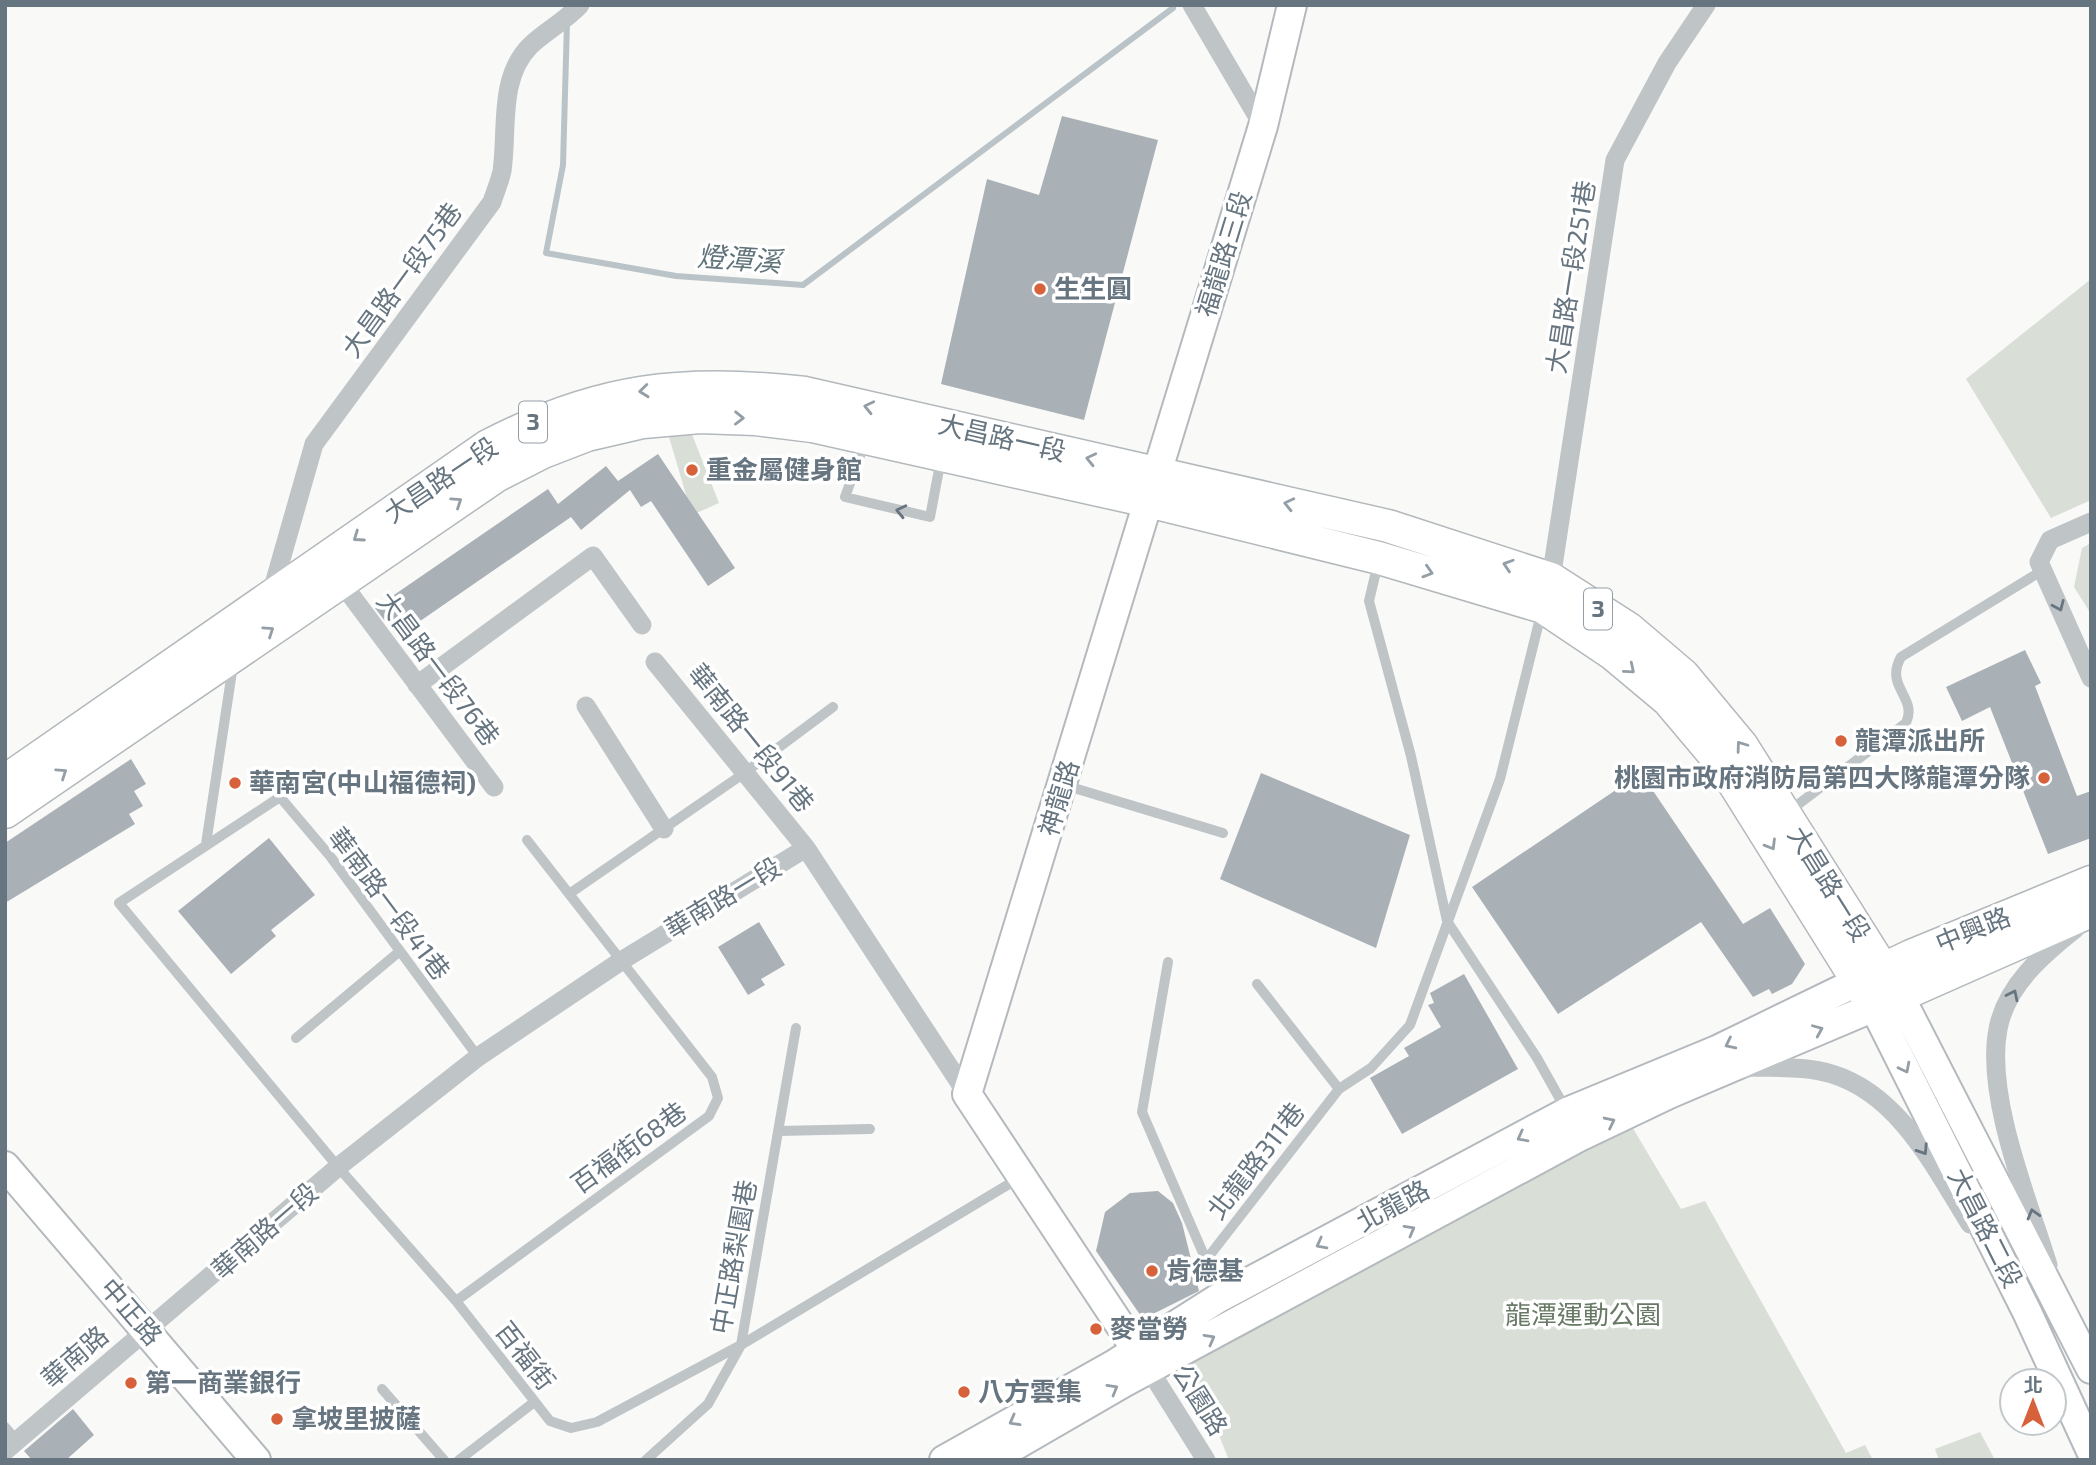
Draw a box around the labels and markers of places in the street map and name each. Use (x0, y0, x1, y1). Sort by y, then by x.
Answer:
place label: 生生圓 (1054, 272, 1132, 303)
marker: 生生圓 (1032, 281, 1048, 297)
place label: 重金屬健身館 (706, 453, 862, 484)
marker: 重金屬健身館 (684, 462, 700, 478)
place label: 龍潭派出所 (1855, 724, 1985, 755)
marker: 龍潭派出所 (1833, 733, 1849, 749)
place label: 桃園市政府消防局第四大隊龍潭分隊 (1614, 761, 2030, 792)
place label: 華南宮(中山福德祠) (249, 766, 476, 797)
marker: 桃園市政府消防局第四大隊龍潭分隊 (2036, 770, 2052, 786)
marker: 華南宮(中山福德祠) (227, 775, 243, 791)
place label: 肯德基 (1166, 1254, 1244, 1285)
marker: 肯德基 (1144, 1263, 1160, 1279)
place label: 麥當勞 (1110, 1312, 1188, 1343)
marker: 麥當勞 (1088, 1321, 1104, 1337)
place label: 第一商業銀行 (145, 1366, 301, 1397)
marker: 第一商業銀行 (123, 1375, 139, 1391)
place label: 八方雲集 (978, 1375, 1082, 1406)
marker: 八方雲集 (956, 1384, 972, 1400)
place label: 拿坡里披薩 (291, 1402, 421, 1433)
marker: 拿坡里披薩 (269, 1411, 285, 1427)

